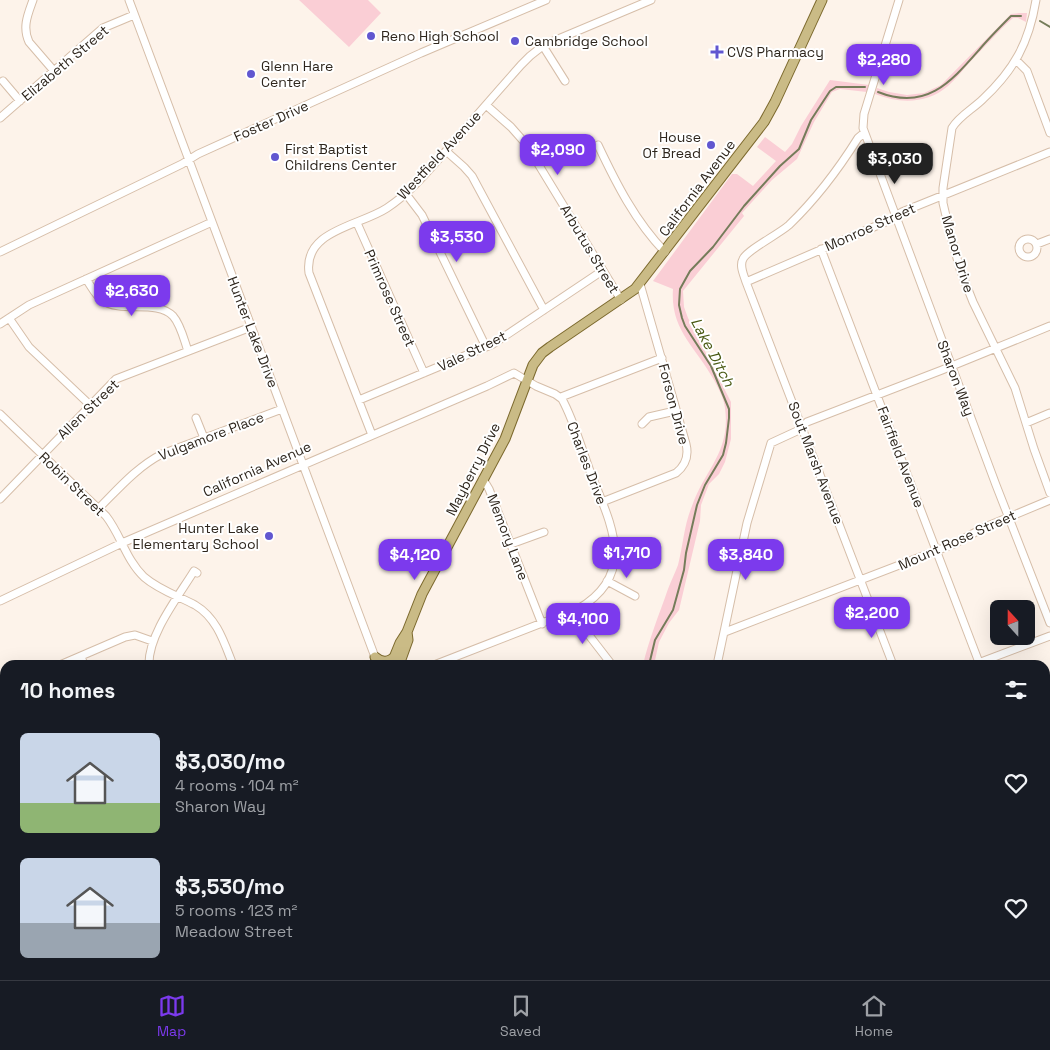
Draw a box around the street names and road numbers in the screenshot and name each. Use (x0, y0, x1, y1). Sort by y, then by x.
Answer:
street label: Elizabeth Street (18, 21, 112, 105)
street label: Foster Drive (231, 96, 311, 146)
street label: Westfield Avenue (393, 107, 485, 203)
street label: California Avenue (655, 136, 739, 240)
street label: Monroe Street (822, 199, 918, 255)
street label: Arbutus Street (556, 201, 624, 297)
street label: Manor Drive (938, 213, 978, 295)
street label: Primrose Street (360, 246, 420, 350)
street label: Hunter Lake Drive (223, 274, 283, 390)
street label: Vale Street (435, 327, 509, 375)
street label: Sharon Way (933, 338, 979, 418)
street label: Forson Drive (655, 362, 693, 446)
street label: Allen Street (53, 375, 123, 443)
street label: Sout Marsh Avenue (784, 399, 848, 527)
street label: Fairfield Avenue (873, 404, 929, 510)
street label: Vulgamore Place (156, 408, 266, 464)
street label: Mayberry Drive (442, 419, 504, 519)
street label: Charles Drive (563, 419, 611, 507)
street label: California Avenue (200, 437, 314, 501)
street label: Robin Street (35, 448, 109, 520)
street label: Memory Lane (483, 491, 533, 583)
street label: Mount Rose Street (895, 506, 1019, 574)

